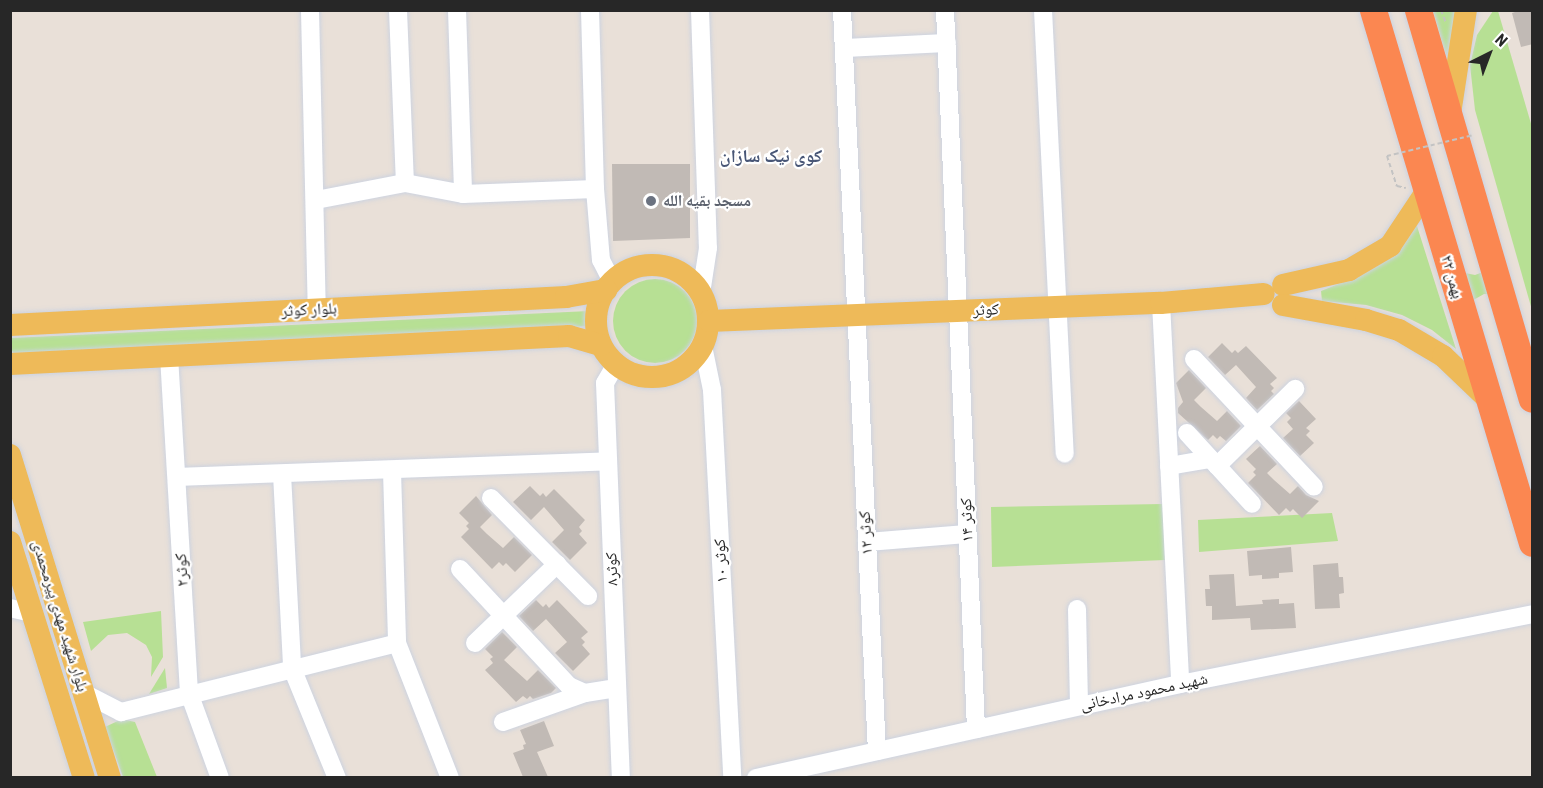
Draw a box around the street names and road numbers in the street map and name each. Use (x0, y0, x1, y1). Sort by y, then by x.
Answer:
street label: ۲۲ بهمن (1437, 253, 1467, 301)
street label: بلوار کوثر (281, 299, 337, 321)
street label: کوثر (973, 300, 999, 320)
street label: کوثر ۱۴ (957, 498, 977, 542)
street label: کوثر ۱۲ (855, 510, 877, 556)
street label: بلوار شهید مهدی پیرمحمدی (28, 538, 92, 694)
street label: کوثر ۱۰ (710, 538, 732, 584)
street label: کوثر۸ (602, 552, 622, 586)
street label: کوثر۲ (172, 553, 192, 587)
street label: شهید محمود مرادخانی (1079, 669, 1209, 715)

